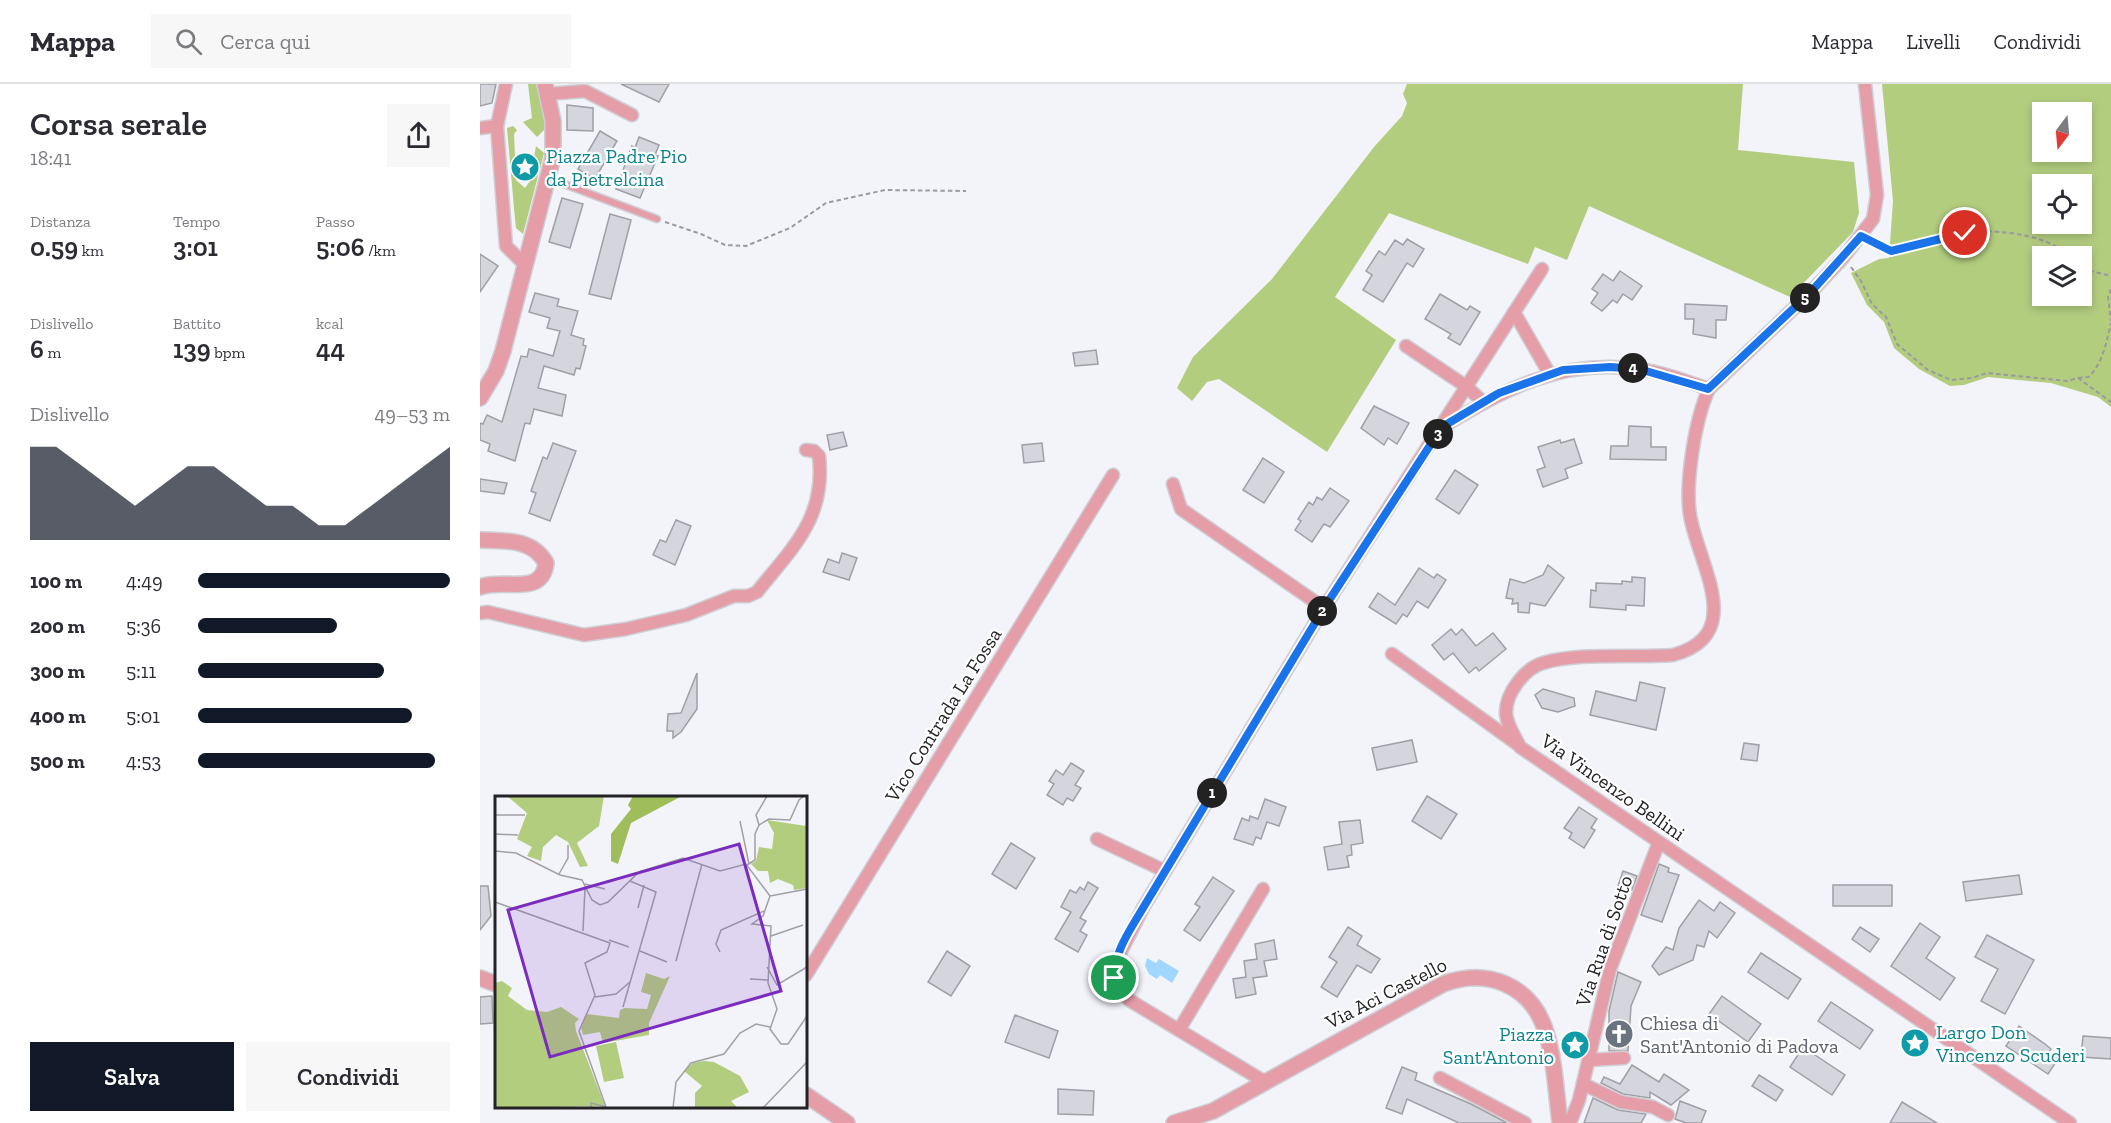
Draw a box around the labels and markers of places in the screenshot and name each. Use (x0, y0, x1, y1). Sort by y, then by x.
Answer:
place label: Piazza Padre Pio da Pietrelcina (546, 144, 687, 191)
place icon: Piazza Padre Pio da Pietrelcina (509, 151, 541, 183)
pin (1939, 207, 1990, 258)
pin: 5 (1790, 283, 1820, 313)
pin: 4 (1618, 353, 1648, 383)
pin: 3 (1423, 419, 1453, 449)
pin: 2 (1307, 596, 1337, 626)
pin: 1 (1197, 778, 1227, 808)
pin (1088, 952, 1139, 1003)
place label: Chiesa di Sant'Antonio di Padova (1640, 1011, 1839, 1058)
church icon: Chiesa di Sant'Antonio di Padova (1603, 1018, 1635, 1050)
place label: Largo Don Vincenzo Scuderi (1935, 1020, 2086, 1067)
place label: Piazza Sant'Antonio (1443, 1022, 1554, 1069)
place icon: Largo Don Vincenzo Scuderi (1899, 1027, 1931, 1059)
place icon: Piazza Sant'Antonio (1559, 1029, 1591, 1061)

